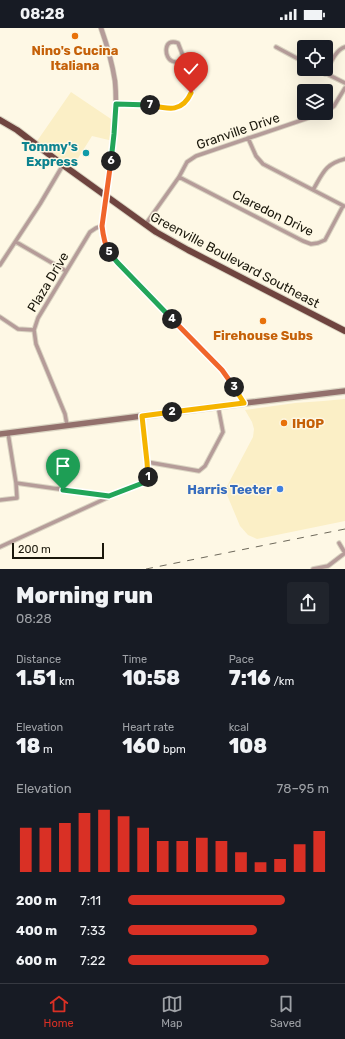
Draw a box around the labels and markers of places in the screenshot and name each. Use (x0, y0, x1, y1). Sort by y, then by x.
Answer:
marker: Nino's Cucina Italiana (70, 31, 80, 41)
place label: Nino's Cucina Italiana (32, 43, 118, 73)
pin (174, 52, 208, 93)
pin: 7 (140, 95, 160, 115)
place label: Tommy's Express (22, 139, 78, 169)
marker: Tommy's Express (81, 148, 91, 158)
pin: 6 (101, 151, 121, 171)
pin: 5 (99, 242, 119, 262)
pin: 4 (162, 309, 182, 329)
marker: Firehouse Subs (258, 316, 268, 326)
place label: Firehouse Subs (213, 328, 313, 343)
pin: 3 (224, 377, 244, 397)
pin: 2 (162, 402, 182, 422)
place label: IHOP (292, 416, 324, 431)
marker: IHOP (279, 418, 289, 428)
pin (46, 449, 80, 490)
pin: 1 (138, 467, 158, 487)
place label: Harris Teeter (187, 482, 272, 497)
marker: Harris Teeter (275, 484, 285, 494)

